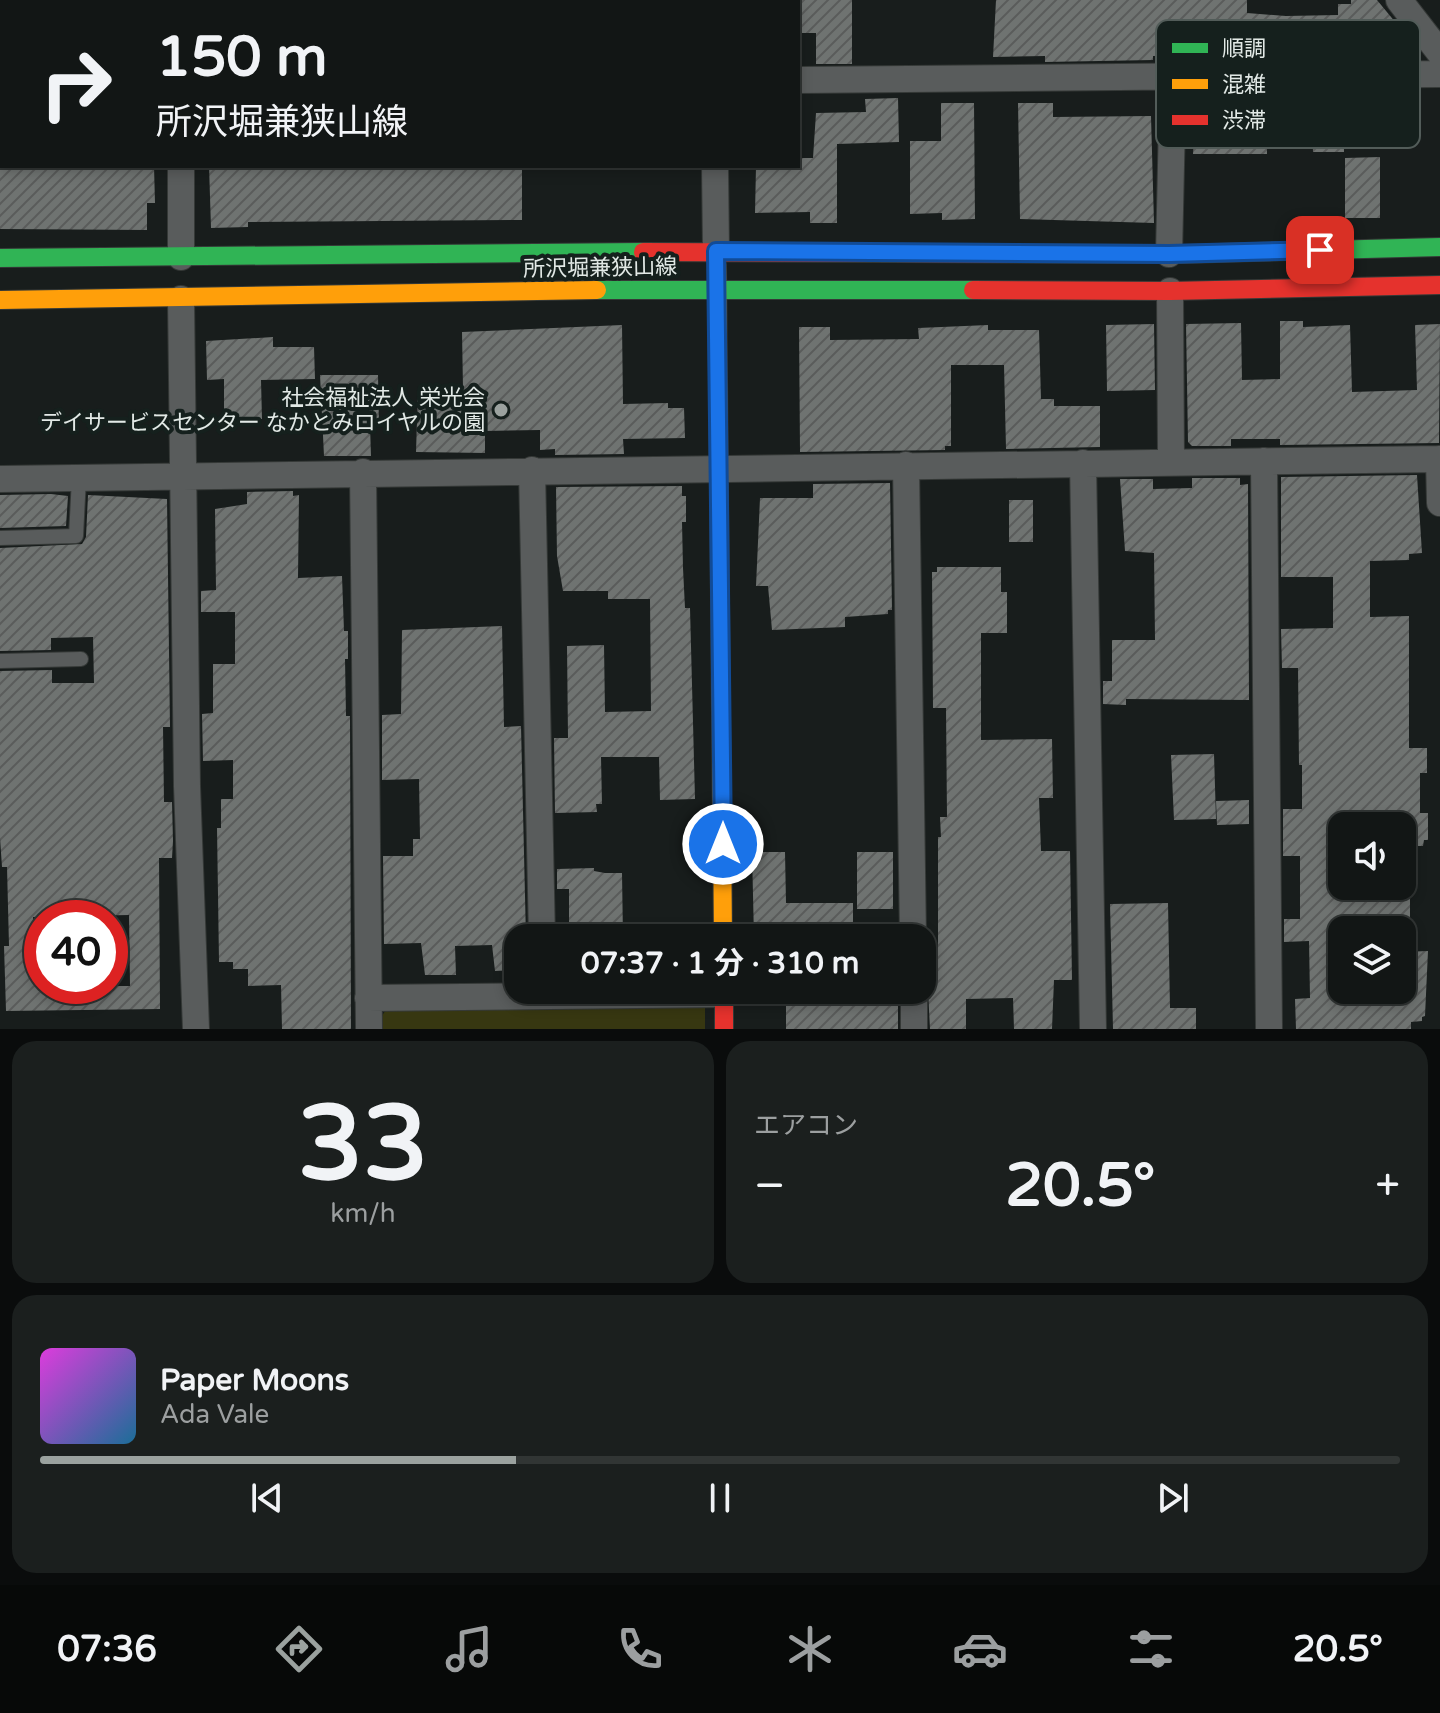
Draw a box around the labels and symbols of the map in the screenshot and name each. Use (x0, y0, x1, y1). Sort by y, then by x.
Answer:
legend (1156, 20, 1420, 148)
text: 順調 (1222, 36, 1266, 62)
text: 混雑 (1222, 72, 1266, 98)
text: 渋滞 (1222, 108, 1266, 134)
pin (1286, 216, 1354, 284)
street label: 所沢堀兼狭山線 (523, 254, 677, 282)
place label: 社会福祉法人 栄光会 デイサービスセンター なかとみロイヤルの園 (40, 385, 485, 436)
marker: 社会福祉法人 栄光会 デイサービスセンター なかとみロイヤルの園 (492, 401, 510, 419)
position arrow (681, 802, 765, 886)
speed limit sign: 40 (24, 900, 128, 1004)

